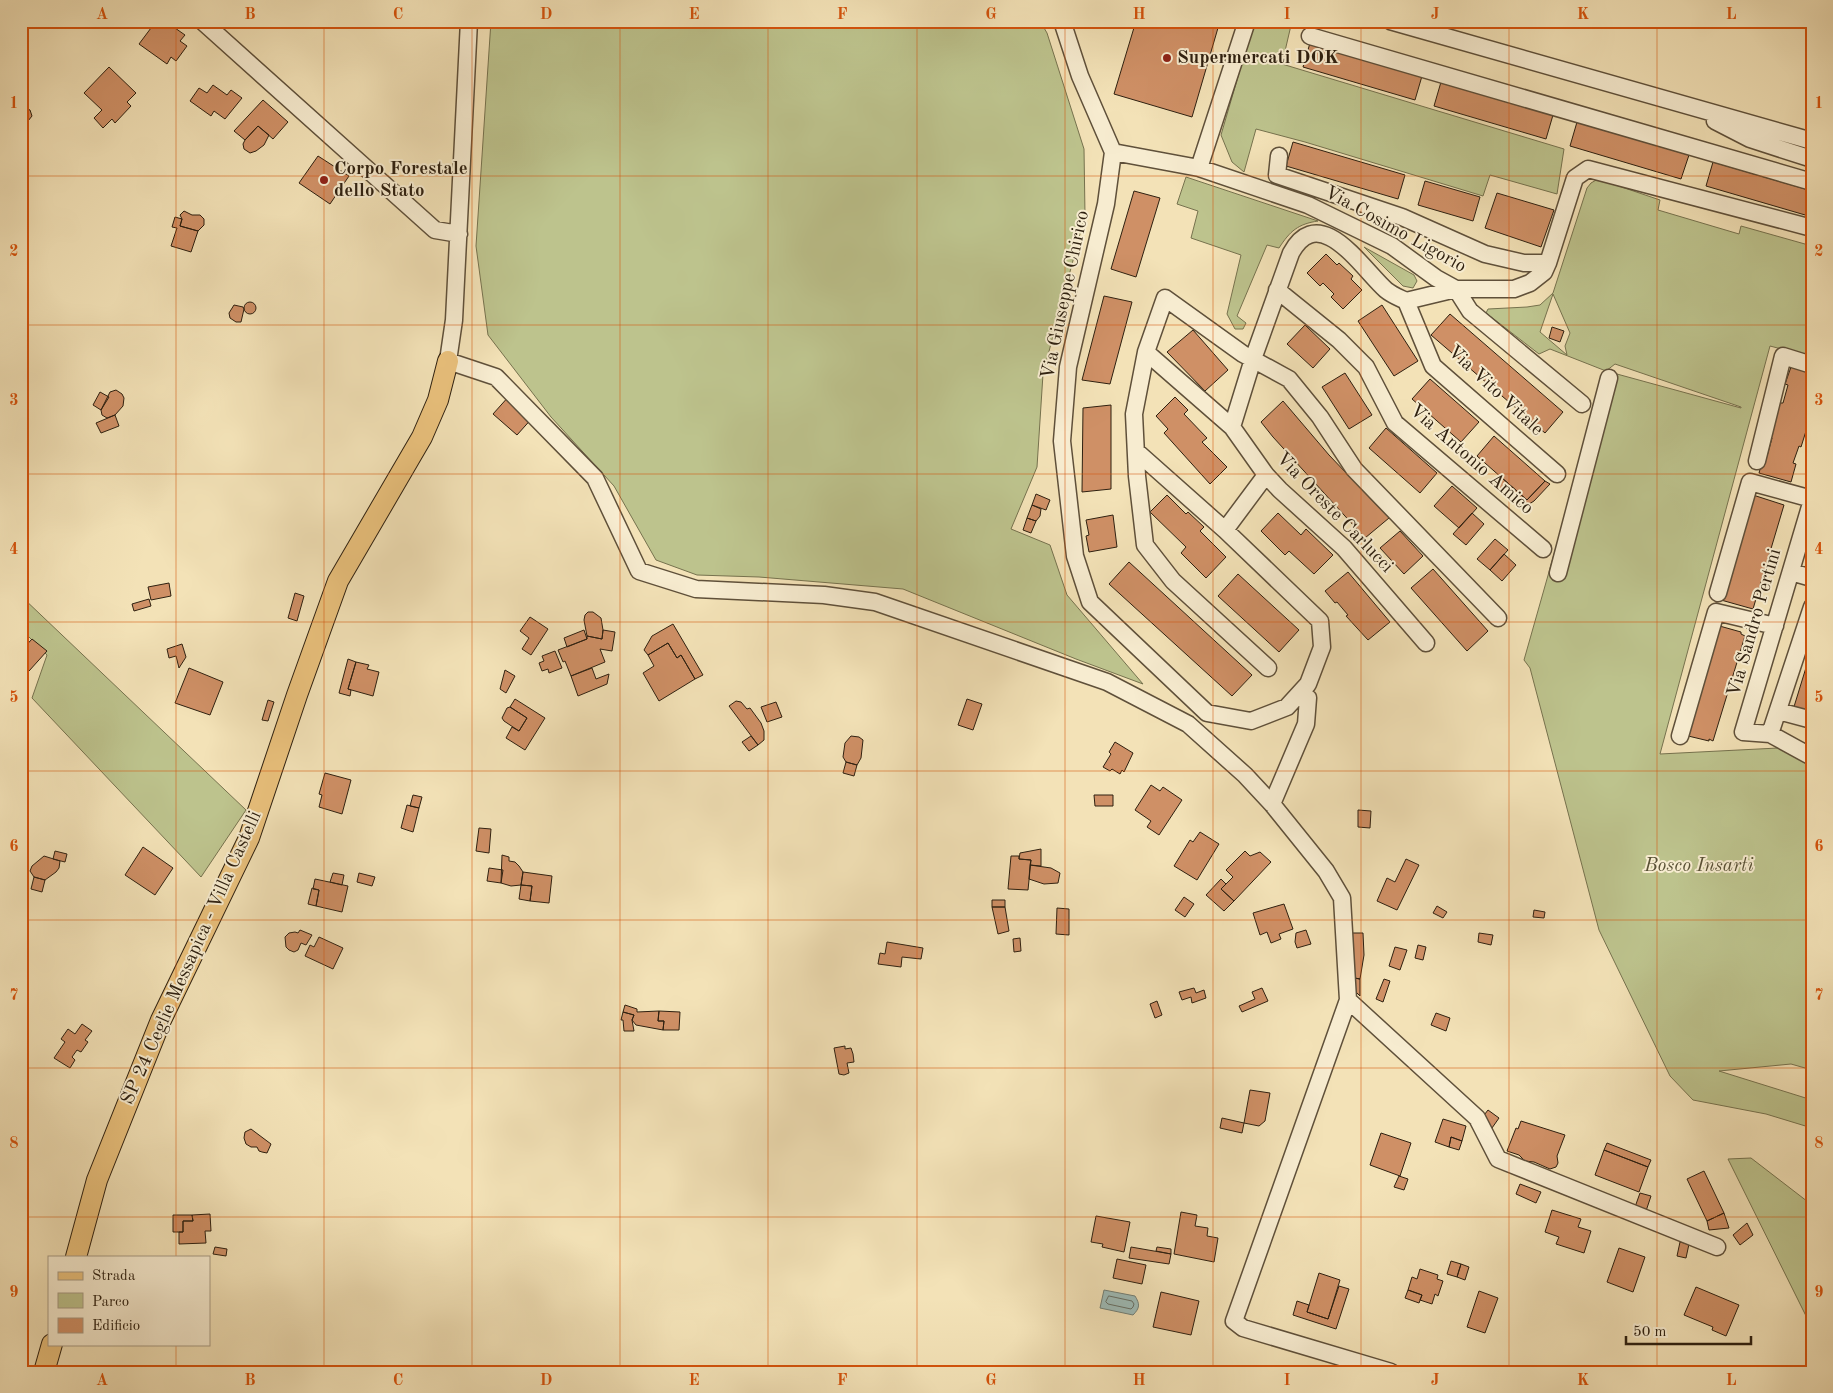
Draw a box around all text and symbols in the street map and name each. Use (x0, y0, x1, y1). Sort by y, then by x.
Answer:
text: A (96, 7, 108, 23)
text: B (244, 7, 256, 23)
text: C (393, 7, 403, 23)
text: D (540, 7, 552, 23)
text: E (688, 7, 700, 23)
text: F (837, 7, 848, 23)
text: G (985, 7, 997, 23)
text: H (1132, 7, 1146, 23)
text: I (1283, 7, 1291, 23)
text: J (1431, 7, 1440, 23)
text: K (1577, 7, 1589, 23)
text: L (1726, 7, 1737, 23)
place label: Supermercati DOK (1177, 49, 1339, 68)
marker: Supermercati DOK (1161, 52, 1173, 64)
text: 1 (9, 96, 19, 112)
text: 1 (1814, 96, 1824, 112)
place label: Corpo Forestale dello Stato (334, 160, 468, 201)
marker: Corpo Forestale dello Stato (318, 174, 330, 186)
street label: Via Cosimo Ligorio (1321, 183, 1469, 277)
street label: Via Giuseppe Chirico (1039, 209, 1093, 381)
text: 2 (9, 244, 19, 260)
text: 2 (1814, 244, 1824, 260)
street label: Via Vito Vitale (1444, 342, 1546, 440)
text: 3 (9, 393, 19, 409)
text: 3 (1814, 393, 1824, 409)
street label: Via Antonio Amico (1405, 401, 1537, 519)
street label: Via Oreste Carlucci (1272, 449, 1396, 577)
text: 4 (9, 542, 19, 558)
text: 4 (1814, 542, 1824, 558)
street label: Via Sandro Pertini (1725, 547, 1785, 699)
text: 5 (9, 690, 19, 706)
text: 5 (1814, 690, 1824, 706)
street label: SP 24 Ceglie Messapica - Villa Castelli (118, 808, 266, 1108)
text: 6 (9, 839, 19, 855)
text: 6 (1814, 839, 1824, 855)
park label: Bosco Insarti (1643, 857, 1754, 876)
text: 7 (9, 988, 19, 1004)
text: 7 (1814, 988, 1824, 1004)
text: 8 (9, 1136, 19, 1152)
text: 8 (1814, 1136, 1824, 1152)
legend (48, 1256, 210, 1346)
text: Strada (92, 1269, 136, 1284)
text: 9 (9, 1285, 19, 1301)
text: 9 (1814, 1285, 1824, 1301)
text: Parco (92, 1295, 129, 1310)
scale bar (1626, 1313, 1750, 1345)
text: Edificio (92, 1319, 140, 1334)
text: 50 m (1633, 1325, 1667, 1340)
text: A (96, 1373, 108, 1389)
text: B (244, 1373, 256, 1389)
text: C (393, 1373, 403, 1389)
text: D (540, 1373, 552, 1389)
text: E (688, 1373, 700, 1389)
text: F (837, 1373, 848, 1389)
text: G (985, 1373, 997, 1389)
text: H (1132, 1373, 1146, 1389)
text: I (1283, 1373, 1291, 1389)
text: J (1431, 1373, 1440, 1389)
text: K (1577, 1373, 1589, 1389)
text: L (1726, 1373, 1737, 1389)

